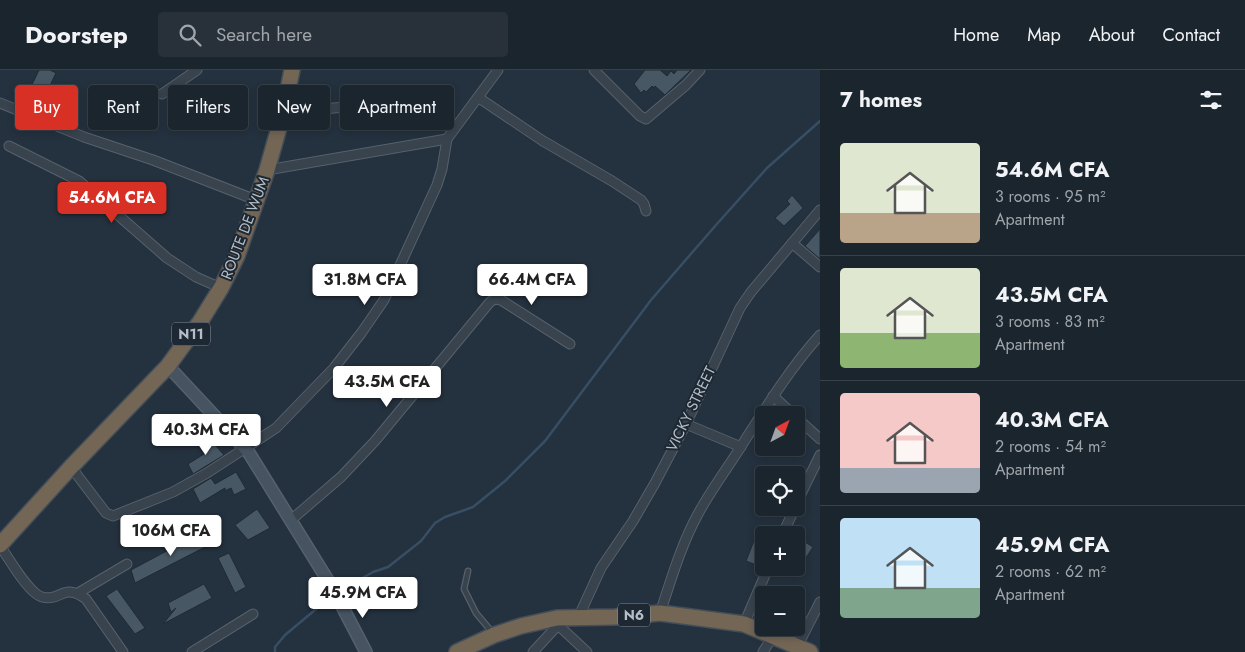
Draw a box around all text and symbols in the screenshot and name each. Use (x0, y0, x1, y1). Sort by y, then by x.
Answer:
search box (158, 12, 508, 57)
text: Doorstep (25, 17, 128, 52)
icon: search (176, 21, 204, 49)
text: Search here (216, 21, 312, 48)
text: Home (953, 22, 999, 48)
text: Map (1027, 22, 1061, 48)
text: About (1089, 22, 1134, 48)
text: Contact (1162, 22, 1220, 48)
chip: Buy (15, 85, 78, 130)
chip: Rent (88, 85, 158, 130)
chip: Filters (168, 85, 248, 130)
chip: New (258, 85, 330, 130)
chip: Apartment (340, 85, 454, 130)
text: 7 homes (840, 85, 922, 115)
icon: filters (1197, 86, 1225, 114)
text: 54.6M CFA (995, 155, 1109, 185)
icon: home (880, 163, 940, 223)
street label: ROUTE DE WUM (215, 173, 275, 283)
pin: 54.6M CFA (55, 182, 169, 224)
text: 3 rooms · 95 m² (995, 185, 1106, 208)
text: 54.6M CFA (68, 186, 156, 209)
text: Apartment (995, 208, 1065, 231)
pin: 31.8M CFA (308, 264, 422, 306)
pin: 66.4M CFA (475, 264, 589, 306)
text: 31.8M CFA (323, 268, 407, 291)
text: 66.4M CFA (488, 268, 576, 291)
text: 43.5M CFA (995, 280, 1108, 310)
icon: home (880, 288, 940, 348)
text: 3 rooms · 83 m² (995, 310, 1105, 333)
road number: N11 (172, 322, 210, 346)
text: Apartment (995, 333, 1065, 356)
street label: VICKY STREET (661, 362, 721, 456)
pin: 43.5M CFA (330, 366, 444, 408)
text: 43.5M CFA (344, 370, 430, 393)
text: 40.3M CFA (995, 405, 1109, 435)
north arrow (755, 406, 805, 456)
map controls (755, 406, 805, 636)
icon: home (880, 413, 940, 473)
pin: 40.3M CFA (149, 414, 263, 456)
text: 40.3M CFA (163, 418, 249, 441)
text: 2 rooms · 54 m² (995, 435, 1106, 458)
text: Apartment (995, 458, 1065, 481)
button: locate (755, 466, 805, 516)
pin: 106M CFA (119, 514, 223, 557)
text: 106M CFA (131, 519, 211, 542)
button: + (755, 526, 805, 576)
text: 45.9M CFA (995, 530, 1109, 560)
icon: home (880, 538, 940, 598)
text: 2 rooms · 62 m² (995, 560, 1106, 583)
pin: 45.9M CFA (306, 576, 420, 619)
text: 45.9M CFA (319, 581, 407, 604)
text: Apartment (995, 583, 1065, 606)
button: − (755, 586, 805, 636)
road number: N6 (618, 604, 650, 626)

